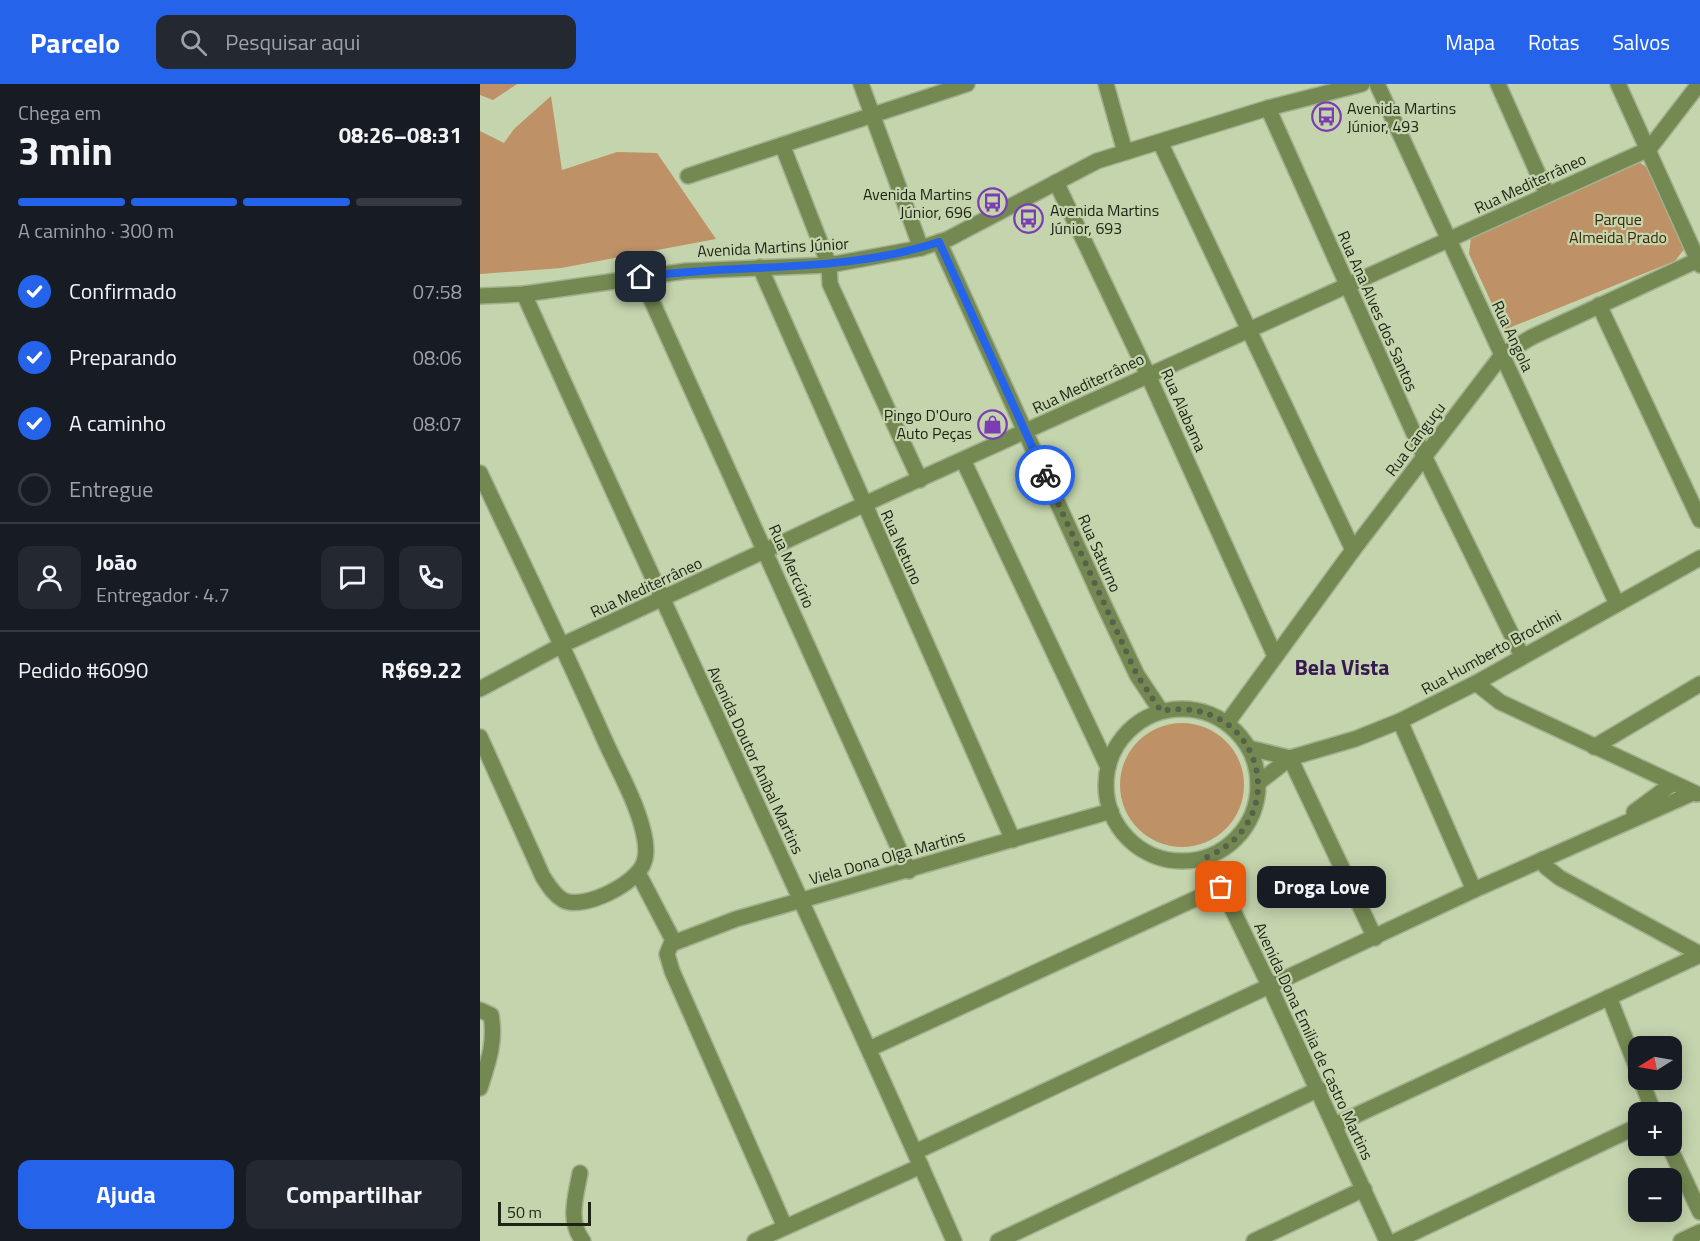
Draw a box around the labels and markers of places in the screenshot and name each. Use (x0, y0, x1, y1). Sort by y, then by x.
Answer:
place label: Avenida Martins Júnior, 493 (1347, 96, 1456, 138)
bus stop icon: Avenida Martins Júnior, 493 (1310, 101, 1342, 133)
place label: Avenida Martins Júnior, 696 (863, 182, 972, 224)
bus stop icon: Avenida Martins Júnior, 696 (977, 187, 1009, 219)
place label: Avenida Martins Júnior, 693 (1050, 198, 1159, 240)
bus stop icon: Avenida Martins Júnior, 693 (1013, 203, 1045, 235)
pin (615, 251, 666, 302)
place label: Pingo D'Ouro Auto Peças (884, 403, 972, 445)
shop icon: Pingo D'Ouro Auto Peças (977, 408, 1009, 440)
pin (1195, 861, 1246, 912)
callout: Droga Love (1257, 866, 1386, 908)

